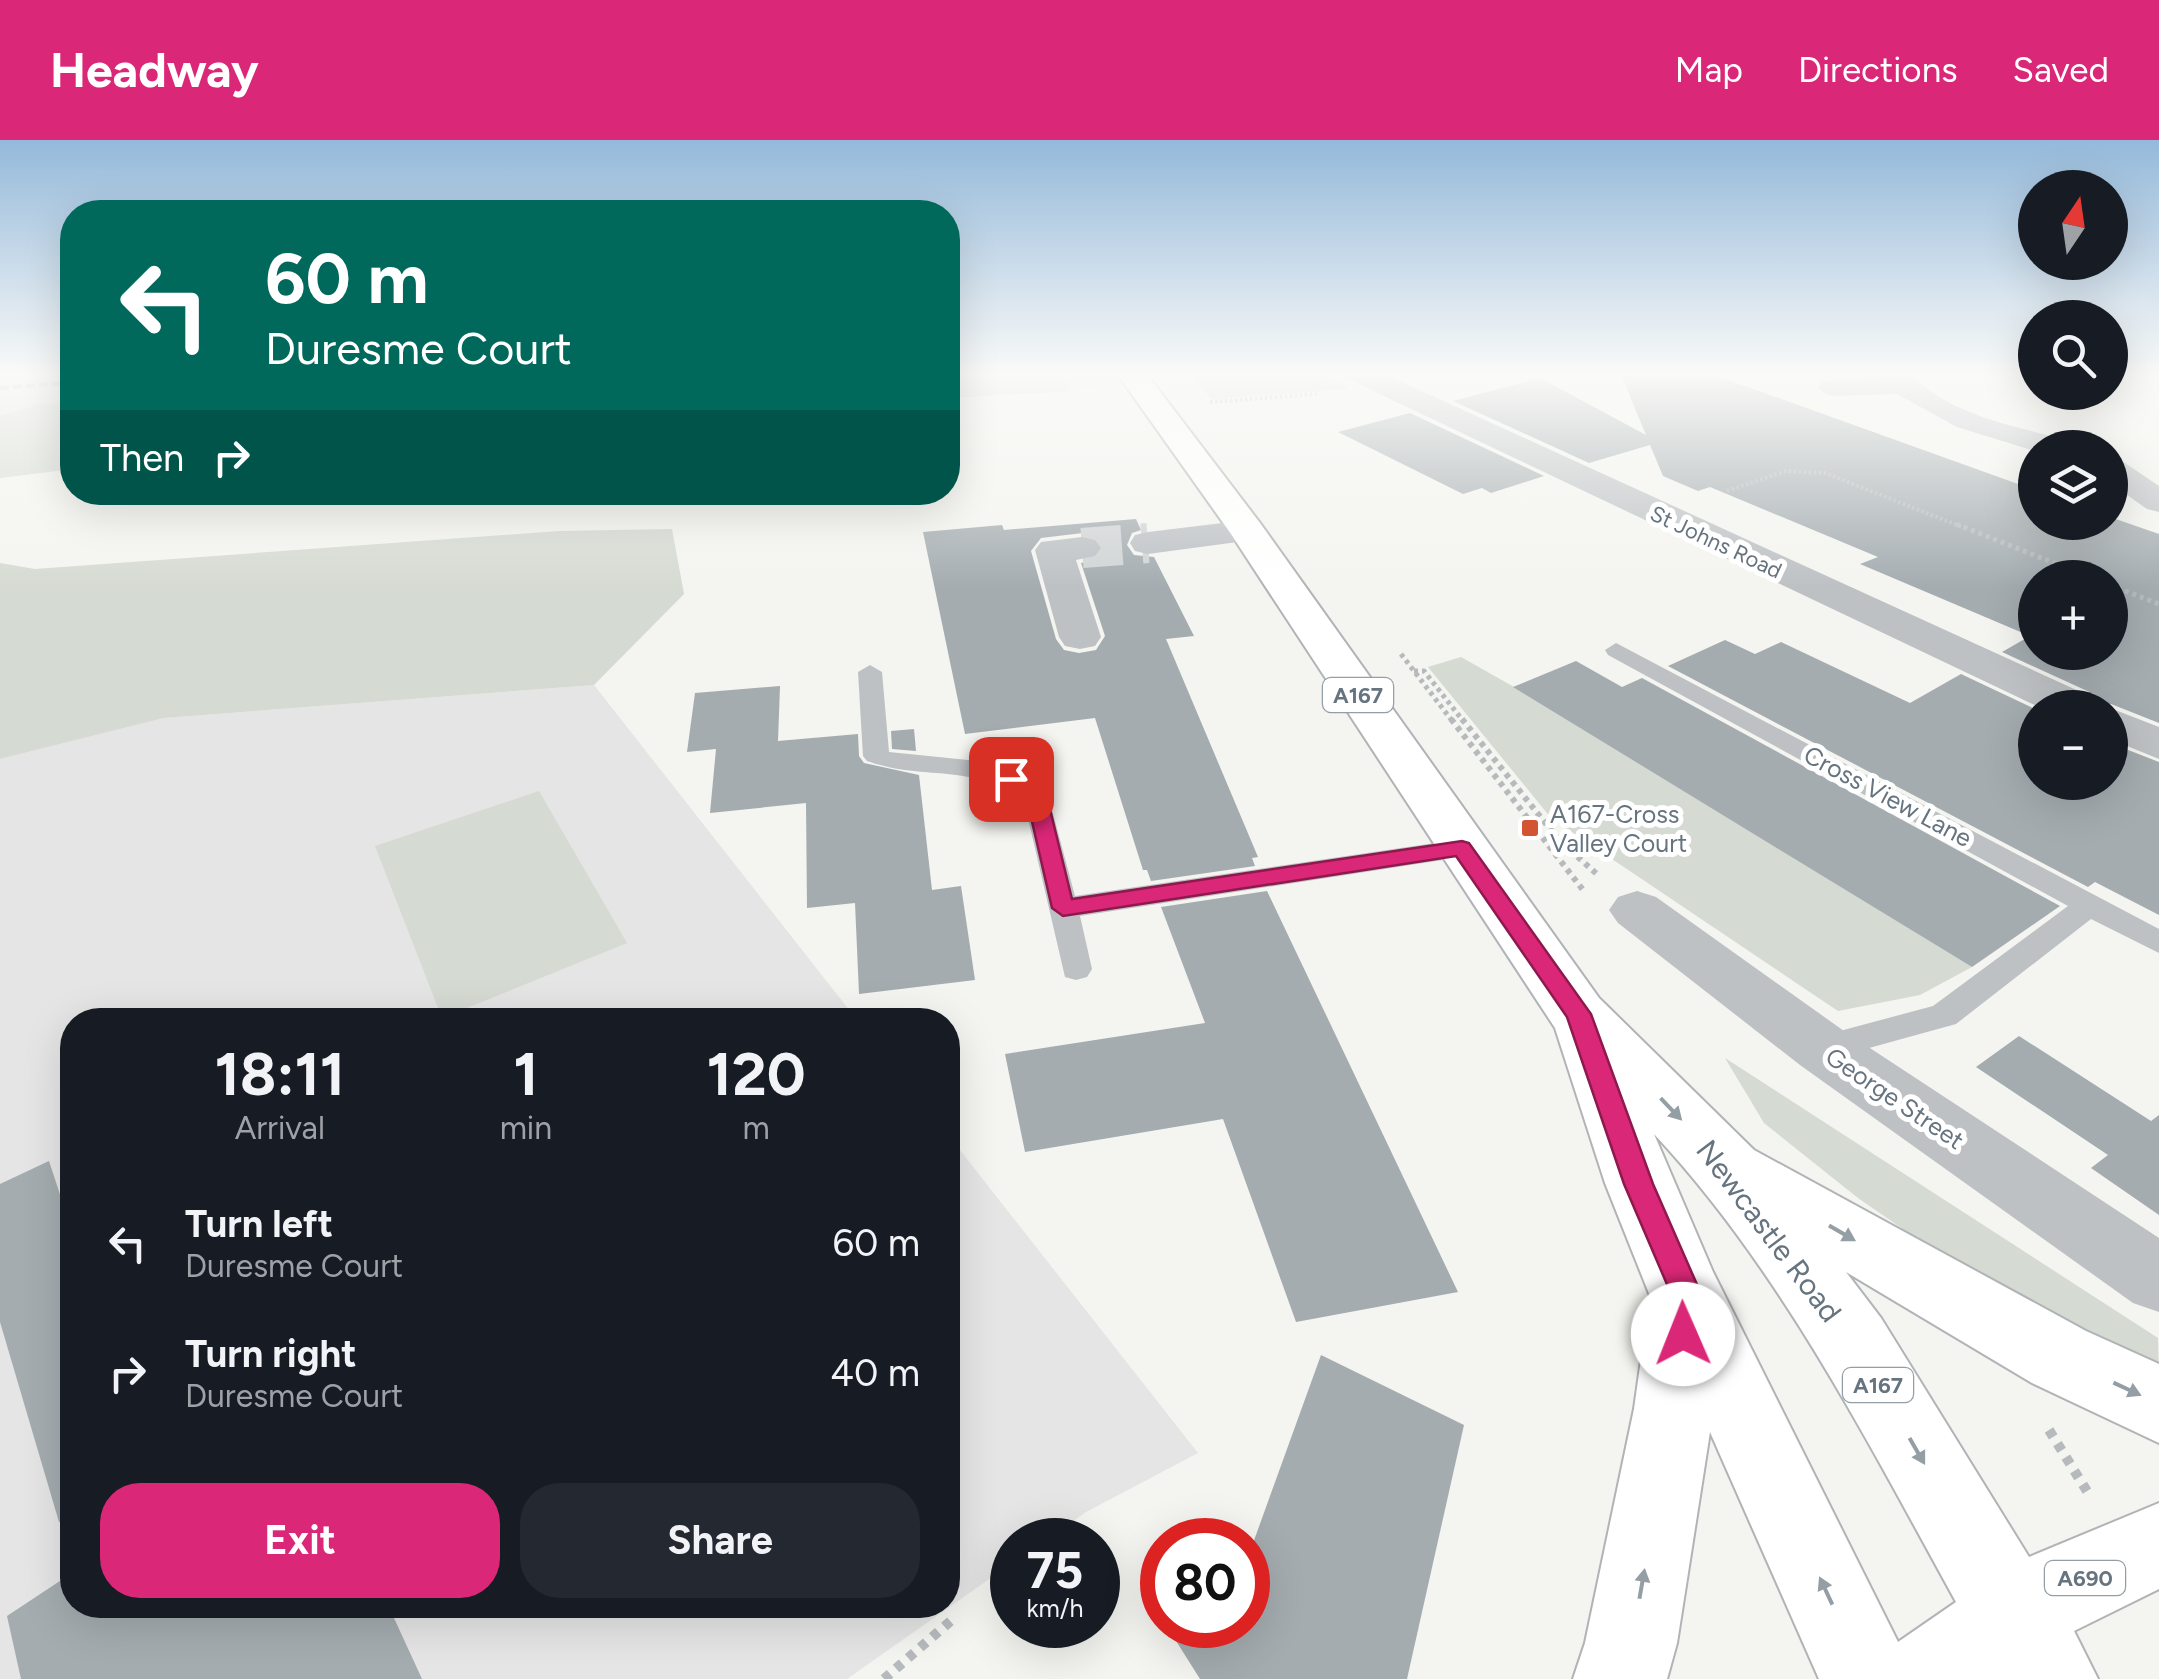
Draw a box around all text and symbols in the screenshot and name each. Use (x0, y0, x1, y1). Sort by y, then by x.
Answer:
text: Headway (50, 41, 259, 99)
text: Map (1675, 49, 1743, 91)
text: Directions (1798, 49, 1958, 91)
text: Saved (2013, 49, 2109, 91)
north arrow (2018, 170, 2128, 280)
map controls (2018, 170, 2128, 800)
text: 60 m (265, 236, 429, 321)
icon: left (100, 240, 230, 370)
button: search (2018, 300, 2128, 410)
text: Duresme Court (265, 321, 572, 375)
icon: right (204, 430, 259, 485)
button: layers (2018, 430, 2128, 540)
text: Then (100, 435, 184, 481)
street label: St Johns Road (1646, 500, 1786, 584)
button: + (2018, 560, 2128, 670)
road number: A167 (1323, 678, 1393, 712)
button: − (2018, 690, 2128, 800)
pin (969, 737, 1054, 822)
street label: Cross View Lane (1799, 739, 1977, 853)
icon: arrive (984, 752, 1039, 807)
place label: A167-Cross Valley Court (1550, 799, 1687, 858)
marker: A167-Cross Valley Court (1519, 817, 1541, 839)
text: 18:11 (214, 1038, 345, 1110)
text: 1 (513, 1038, 539, 1110)
text: 120 (707, 1038, 806, 1110)
street label: George Street (1820, 1041, 1970, 1155)
one-way arrow (1659, 1096, 1682, 1120)
text: Arrival (235, 1109, 325, 1147)
text: min (500, 1109, 552, 1147)
text: m (742, 1109, 770, 1147)
street label: Newcastle Road (1688, 1133, 1850, 1329)
text: Turn left (185, 1201, 333, 1247)
icon: left (100, 1216, 155, 1271)
text: 60 m (832, 1220, 920, 1266)
one-way arrow (1828, 1223, 1856, 1241)
text: Duresme Court (185, 1247, 403, 1285)
position arrow (1631, 1282, 1735, 1386)
text: Turn right (185, 1331, 357, 1377)
icon: right (100, 1346, 155, 1401)
text: 40 m (830, 1350, 920, 1396)
road number: A167 (1843, 1368, 1913, 1402)
text: Duresme Court (185, 1377, 403, 1415)
one-way arrow (2113, 1380, 2142, 1397)
one-way arrow (1908, 1437, 1925, 1465)
button: Exit (100, 1483, 500, 1598)
button: Share (520, 1483, 920, 1598)
speed limit sign: 80 (1140, 1518, 1270, 1648)
text: 75 (1027, 1540, 1083, 1601)
road number: A690 (2045, 1561, 2125, 1595)
one-way arrow (1635, 1568, 1650, 1599)
one-way arrow (1817, 1576, 1834, 1605)
text: km/h (1026, 1593, 1084, 1623)

